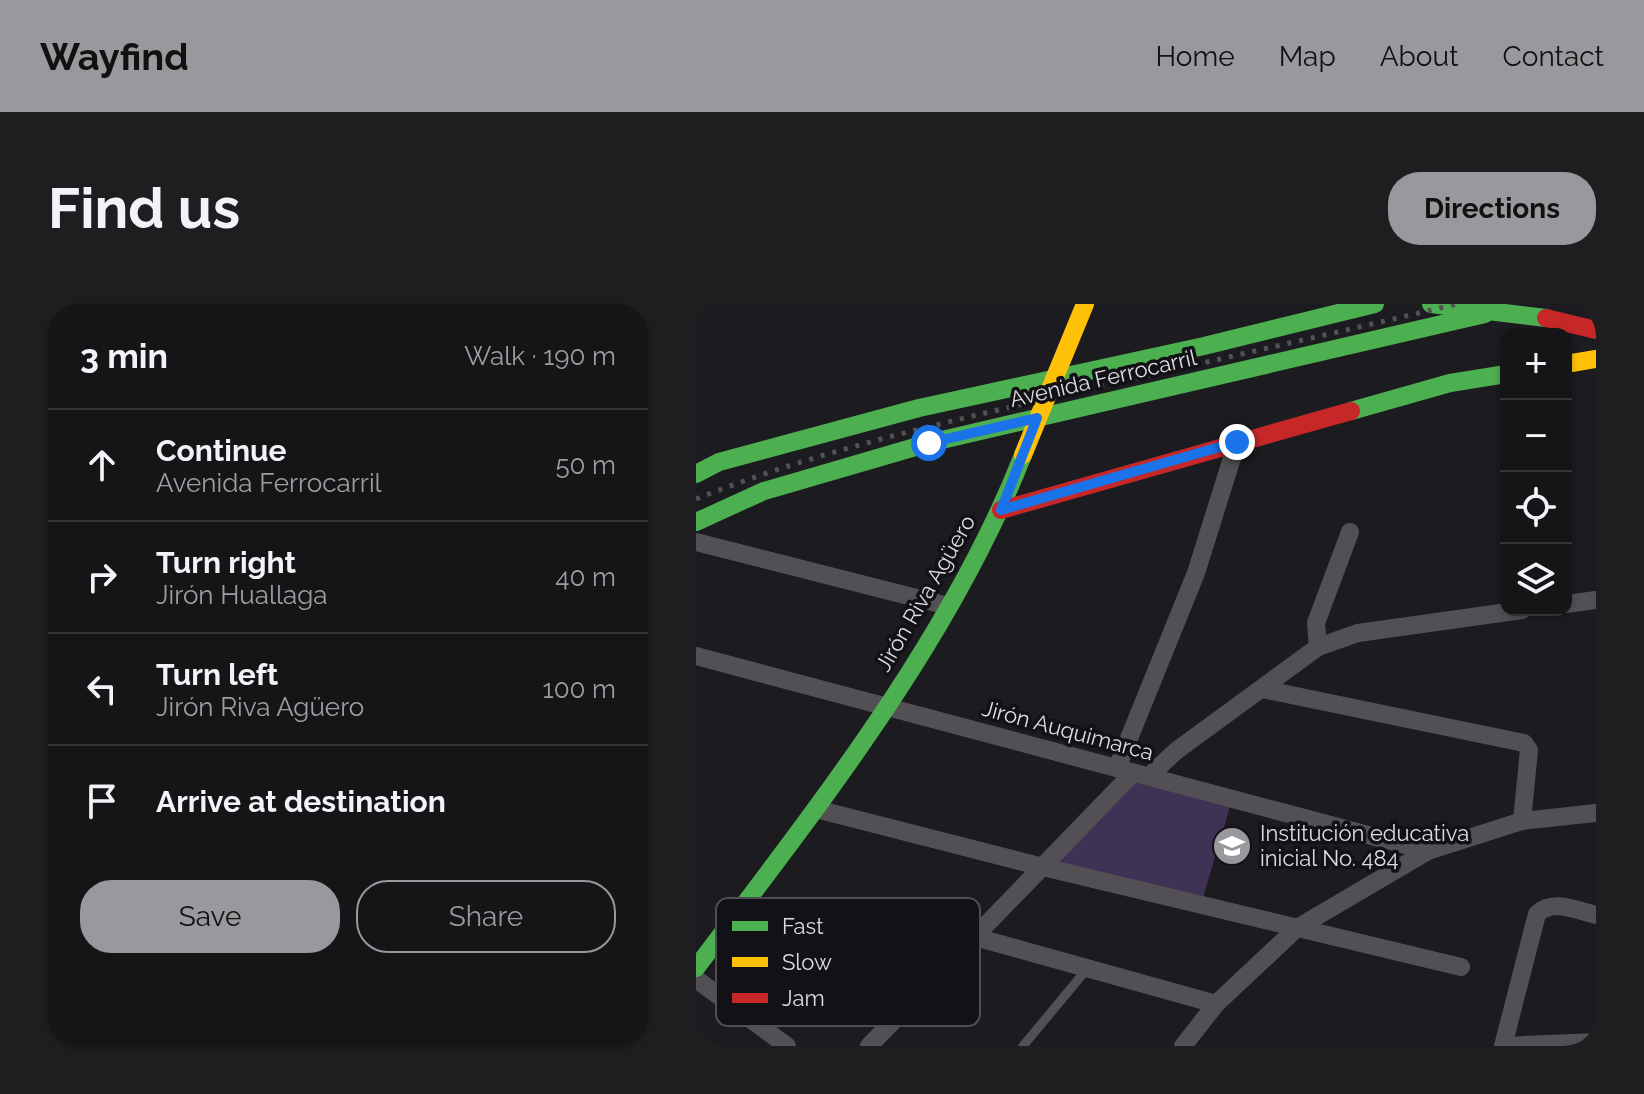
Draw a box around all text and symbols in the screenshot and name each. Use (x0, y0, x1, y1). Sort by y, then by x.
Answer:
text: Wayfind (40, 34, 189, 79)
text: Home (1155, 40, 1235, 73)
text: Map (1279, 40, 1336, 73)
text: About (1380, 40, 1459, 73)
text: Contact (1503, 40, 1604, 73)
button: Directions (1388, 172, 1596, 245)
text: Find us (48, 175, 240, 241)
map controls (1500, 328, 1572, 616)
button: + (1500, 328, 1572, 400)
text: 3 min (80, 336, 168, 376)
text: Walk · 190 m (464, 341, 616, 371)
street label: Avenida Ferrocarril (1007, 344, 1199, 412)
button: − (1500, 400, 1572, 472)
route end (1219, 424, 1255, 460)
route start (911, 425, 947, 461)
text: Continue (156, 433, 287, 468)
icon: ahead (80, 443, 124, 487)
text: 50 m (555, 450, 616, 480)
text: Avenida Ferrocarril (156, 468, 382, 498)
button: locate (1500, 472, 1572, 544)
street label: Jirón Riva Agüero (870, 510, 980, 676)
button: layers (1500, 544, 1572, 616)
text: Turn right (156, 545, 296, 580)
icon: right (80, 555, 124, 599)
text: 40 m (555, 562, 616, 592)
text: Jirón Huallaga (156, 580, 328, 610)
text: Turn left (156, 657, 278, 692)
icon: left (80, 667, 124, 711)
text: 100 m (543, 674, 616, 704)
text: Jirón Riva Agüero (156, 692, 364, 722)
street label: Jirón Auquimarca (979, 695, 1157, 765)
icon: arrive (80, 779, 124, 823)
text: Arrive at destination (156, 784, 446, 819)
place label: Institución educativa inicial No. 484 (1260, 820, 1469, 871)
school or university icon: Institución educativa inicial No. 484 (1211, 825, 1253, 867)
button: Save (80, 880, 340, 953)
button: Share (356, 880, 616, 953)
legend (716, 898, 980, 1026)
text: Fast (782, 913, 824, 939)
text: Slow (782, 949, 832, 975)
text: Jam (782, 985, 825, 1011)

